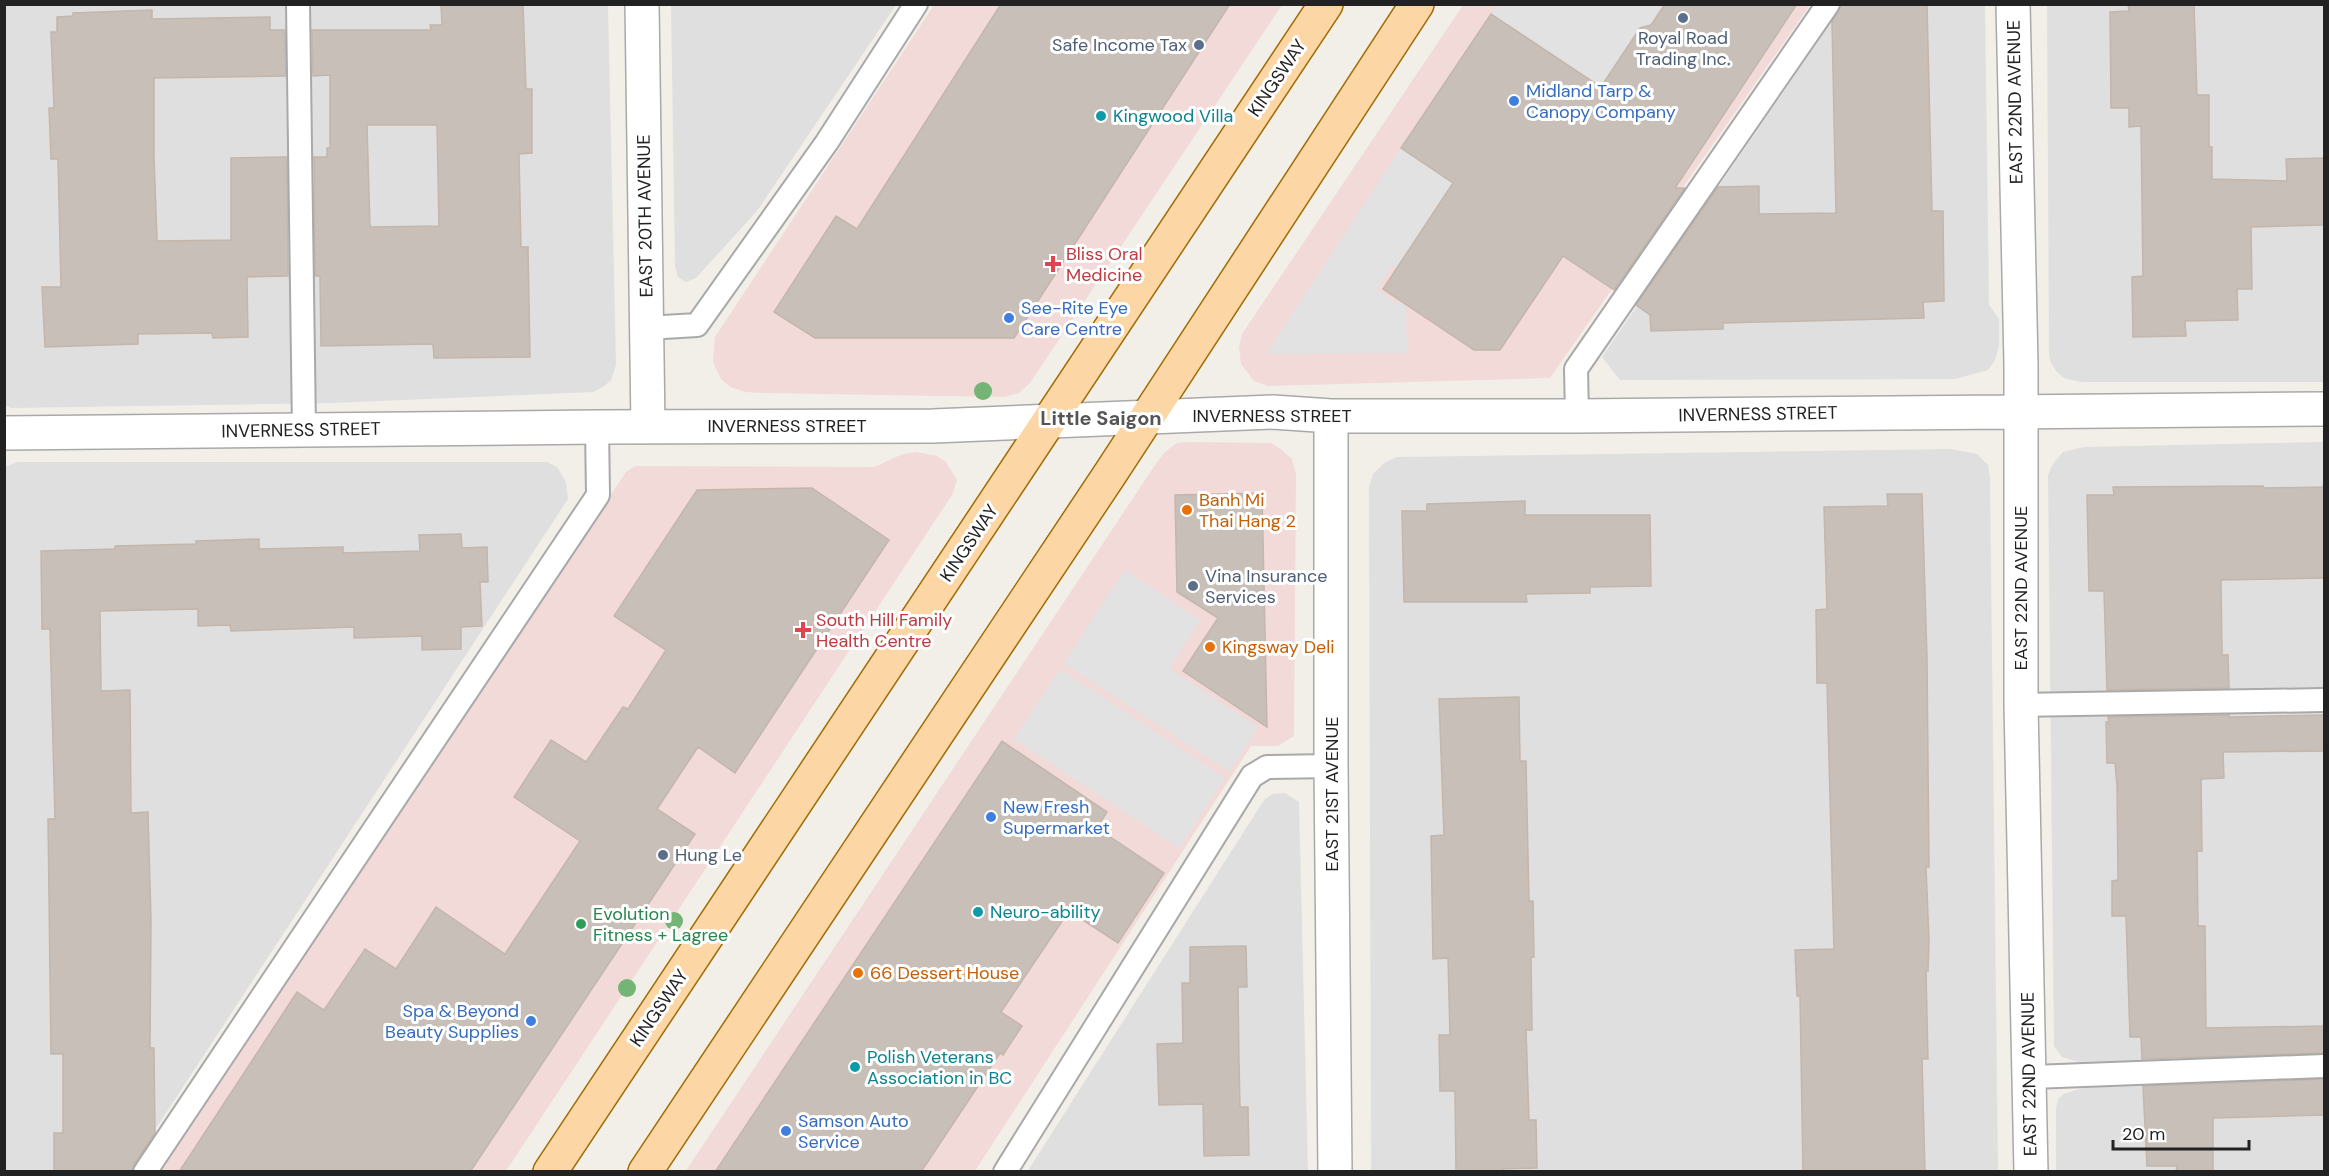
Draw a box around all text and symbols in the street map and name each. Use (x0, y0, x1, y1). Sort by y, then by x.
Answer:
marker: Royal Road Trading Inc. (1676, 11, 1690, 25)
street label: EAST 22ND AVENUE (2002, 20, 2028, 184)
place label: Royal Road Trading Inc. (1636, 26, 1730, 71)
place label: Safe Income Tax (1052, 33, 1187, 57)
street label: KINGSWAY (1242, 34, 1312, 121)
marker: Safe Income Tax (1192, 38, 1206, 52)
place label: Midland Tarp & Canopy Company (1526, 79, 1676, 124)
marker: Midland Tarp & Canopy Company (1507, 94, 1521, 108)
place label: Kingwood Villa (1113, 104, 1233, 128)
marker: Kingwood Villa (1094, 109, 1108, 123)
street label: EAST 20TH AVENUE (632, 134, 658, 298)
place label: Bliss Oral Medicine (1066, 242, 1142, 287)
marker: Bliss Oral Medicine (1044, 255, 1062, 273)
place label: See-Rite Eye Care Centre (1021, 296, 1128, 341)
marker: See-Rite Eye Care Centre (1002, 311, 1016, 325)
street label: INVERNESS STREET (1678, 401, 1838, 427)
street label: INVERNESS STREET (1192, 404, 1352, 428)
district label: Little Saigon (1040, 405, 1162, 431)
street label: INVERNESS STREET (707, 414, 867, 438)
street label: INVERNESS STREET (221, 417, 381, 443)
place label: Banh Mi Thai Hang 2 (1199, 488, 1296, 533)
street label: KINGSWAY (934, 499, 1004, 586)
marker: Banh Mi Thai Hang 2 (1180, 503, 1194, 517)
street label: EAST 22ND AVENUE (2009, 506, 2033, 670)
place label: Vina Insurance Services (1205, 564, 1327, 609)
marker: Vina Insurance Services (1186, 579, 1200, 593)
place label: South Hill Family Health Centre (816, 608, 952, 653)
marker: South Hill Family Health Centre (794, 621, 812, 639)
place label: Kingsway Deli (1222, 635, 1335, 659)
marker: Kingsway Deli (1203, 640, 1217, 654)
street label: EAST 21ST AVENUE (1320, 717, 1344, 871)
place label: New Fresh Supermarket (1003, 795, 1110, 840)
marker: New Fresh Supermarket (984, 810, 998, 824)
place label: Hung Le (675, 843, 742, 867)
marker: Hung Le (656, 848, 670, 862)
place label: Neuro-ability (990, 900, 1100, 924)
place label: Evolution Fitness + Lagree (593, 902, 728, 947)
marker: Neuro-ability (971, 905, 985, 919)
marker: Evolution Fitness + Lagree (574, 917, 588, 931)
place label: 66 Dessert House (870, 961, 1019, 985)
street label: KINGSWAY (624, 964, 694, 1051)
marker: 66 Dessert House (851, 966, 865, 980)
street label: EAST 22ND AVENUE (2016, 992, 2042, 1156)
place label: Spa & Beyond Beauty Supplies (385, 999, 519, 1044)
marker: Spa & Beyond Beauty Supplies (524, 1014, 538, 1028)
place label: Polish Veterans Association in BC (867, 1045, 1012, 1090)
marker: Polish Veterans Association in BC (848, 1060, 862, 1074)
place label: Samson Auto Service (798, 1109, 909, 1154)
scale bar (2113, 1113, 2250, 1151)
text: 20 m (2122, 1122, 2165, 1146)
marker: Samson Auto Service (779, 1124, 793, 1138)

